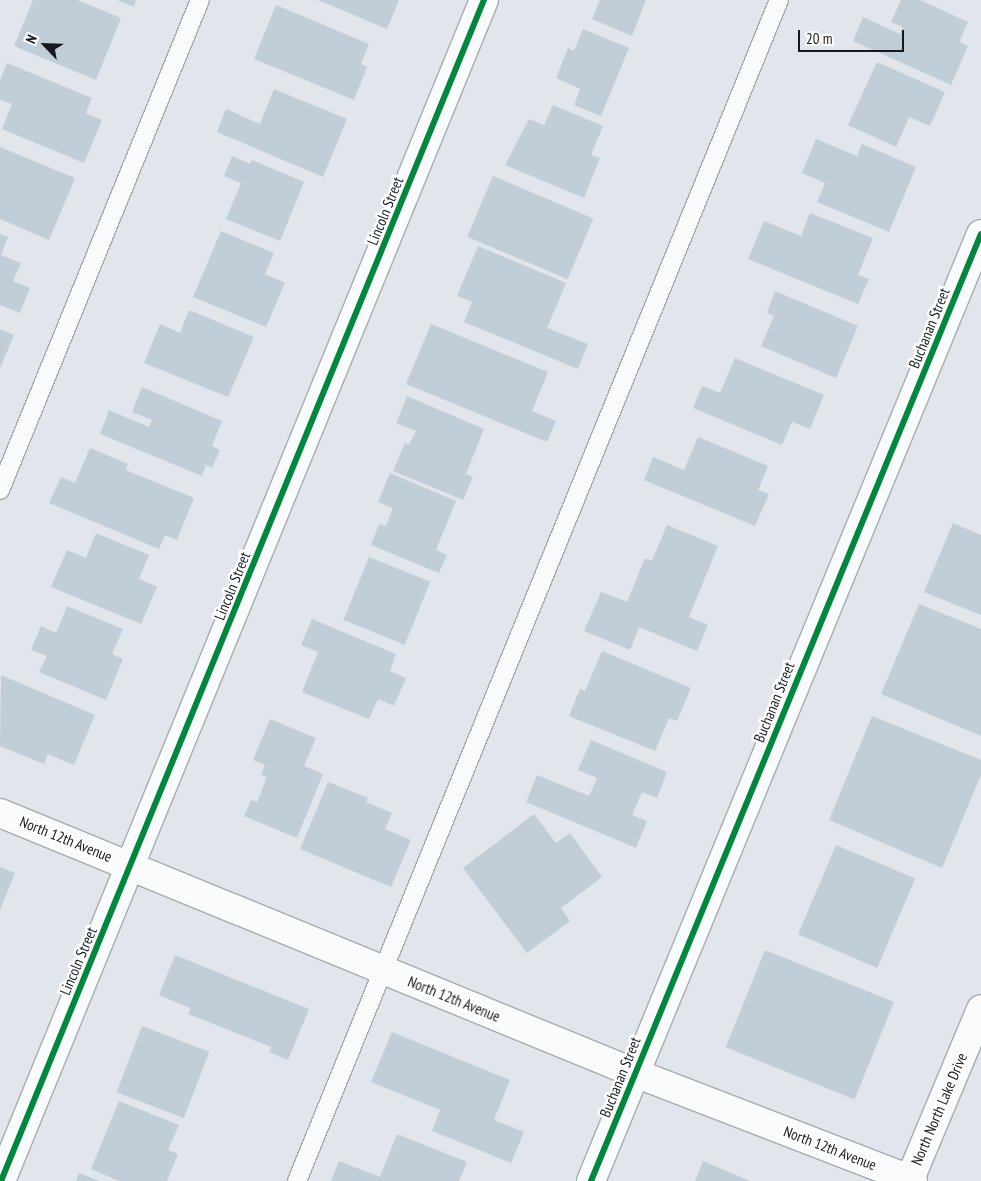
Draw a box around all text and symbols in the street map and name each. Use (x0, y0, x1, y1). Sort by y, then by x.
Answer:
north arrow (20, 20, 70, 70)
scale bar (801, 20, 907, 52)
text: 20 m (806, 29, 832, 48)
text: N (22, 32, 41, 46)
street label: Lincoln Street (363, 174, 407, 248)
street label: Buchanan Street (905, 285, 953, 371)
street label: Lincoln Street (210, 549, 254, 623)
street label: Buchanan Street (750, 659, 798, 745)
street label: North 12th Avenue (17, 812, 115, 866)
street label: Lincoln Street (56, 924, 100, 998)
street label: North 12th Avenue (405, 972, 503, 1026)
street label: Buchanan Street (596, 1034, 644, 1120)
street label: North North Lake Drive (907, 1050, 971, 1168)
street label: North 12th Avenue (781, 1122, 879, 1174)

